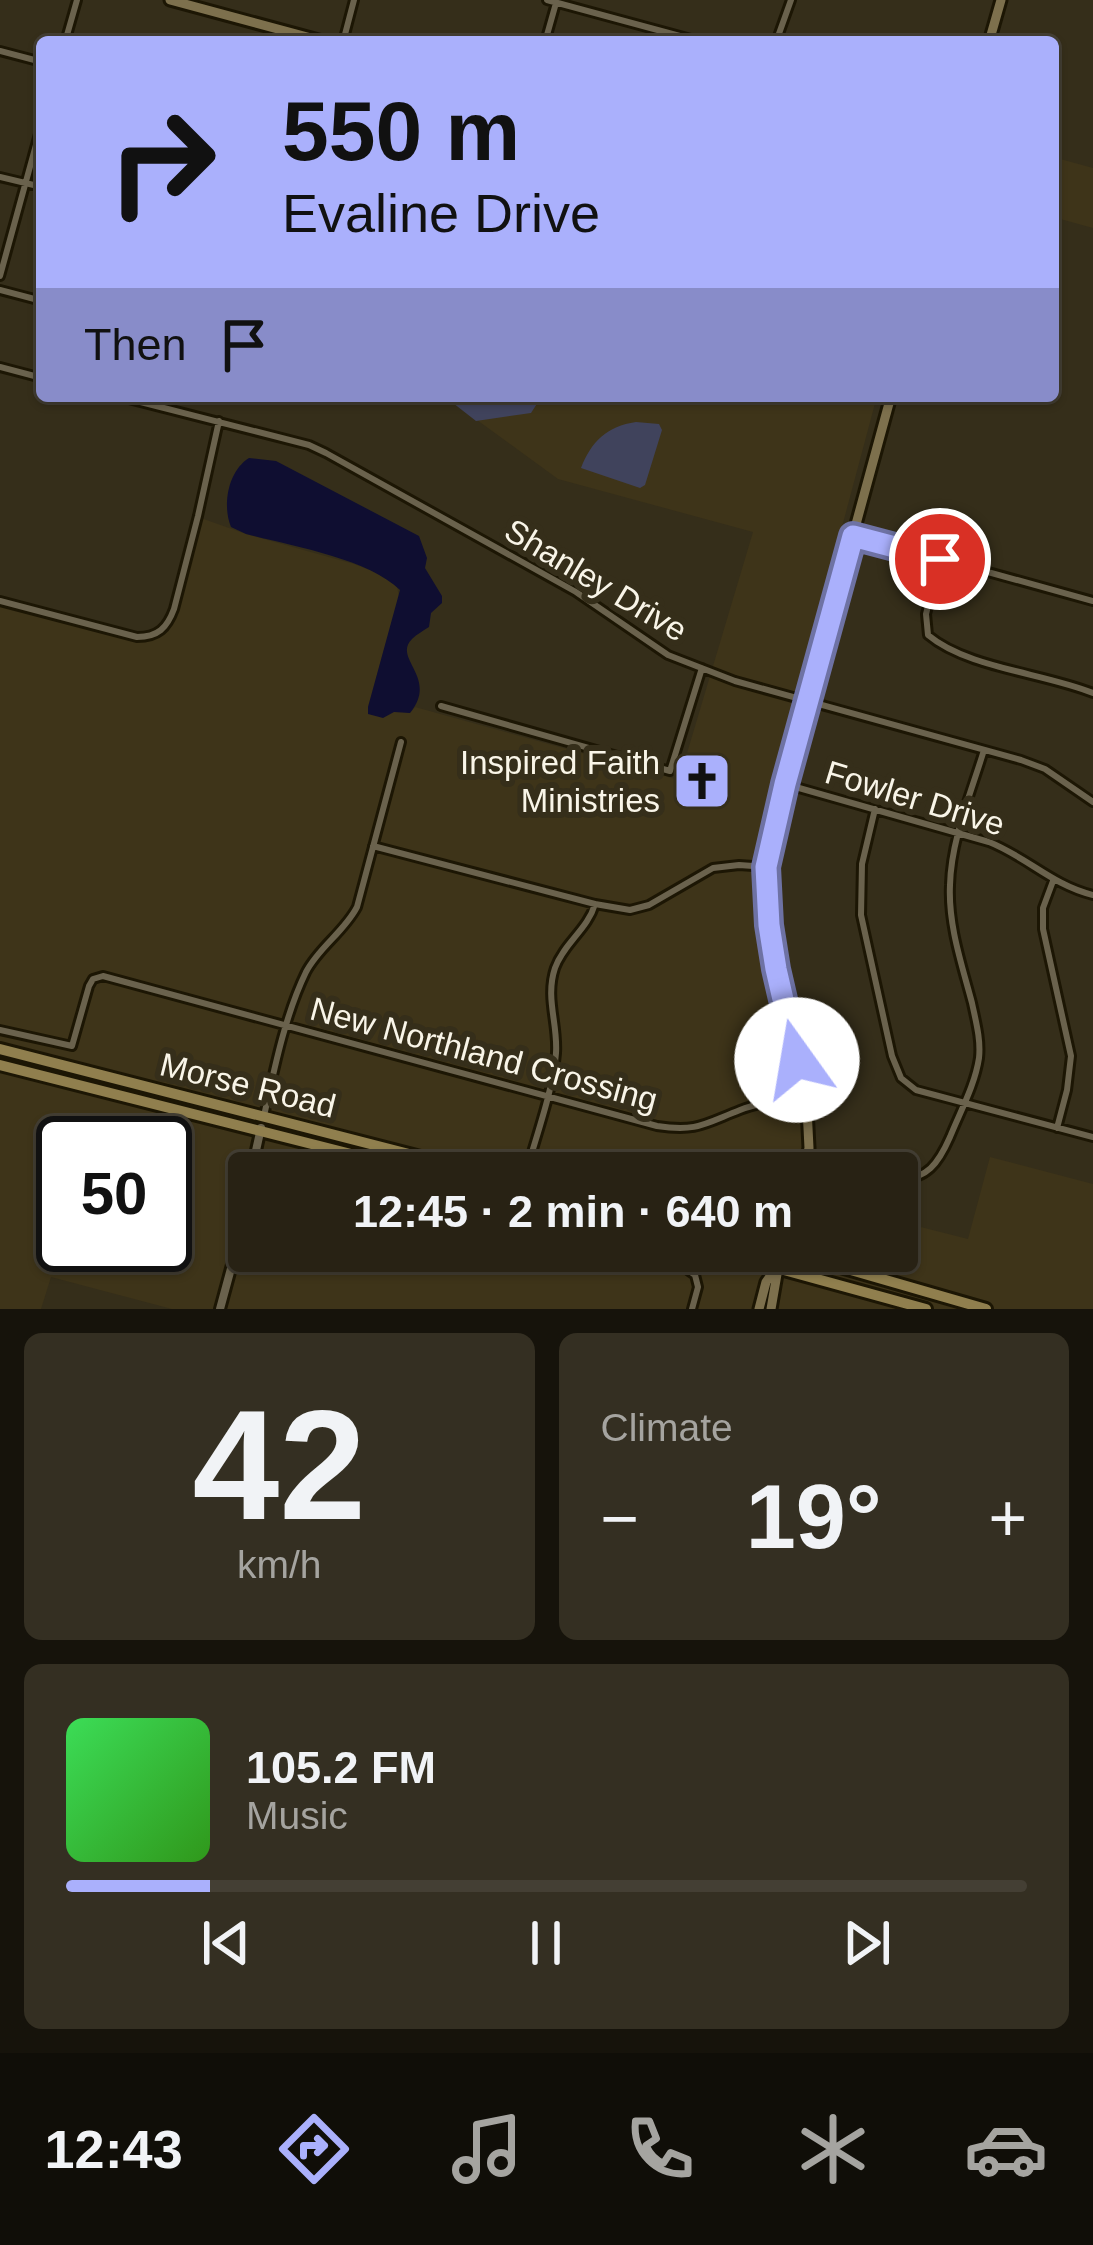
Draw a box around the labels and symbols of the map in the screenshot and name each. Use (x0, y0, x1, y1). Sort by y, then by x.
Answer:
pin (889, 508, 991, 610)
street label: Shanley Drive (498, 511, 694, 649)
place label: Inspired Faith Ministries (460, 744, 660, 819)
church icon: Inspired Faith Ministries (671, 750, 733, 812)
street label: Fowler Drive (821, 753, 1009, 843)
street label: New Northland Crossing (306, 990, 662, 1118)
position arrow (734, 997, 860, 1123)
street label: Morse Road (156, 1045, 340, 1125)
speed limit sign: 50 (36, 1116, 192, 1272)

